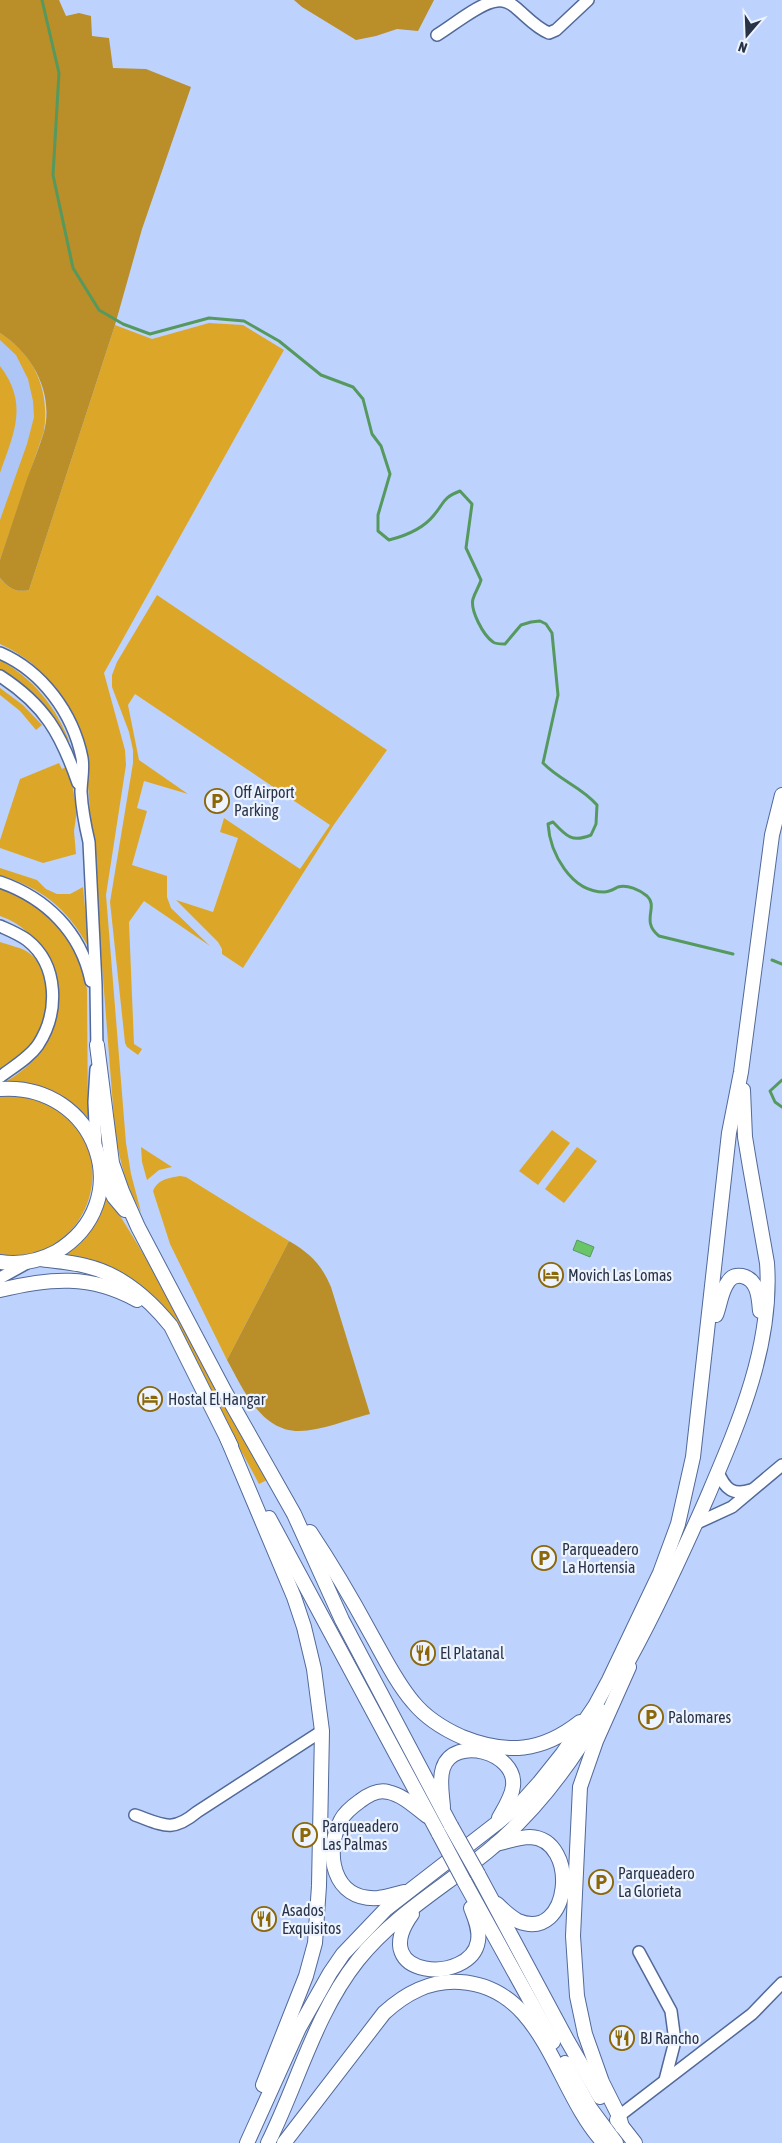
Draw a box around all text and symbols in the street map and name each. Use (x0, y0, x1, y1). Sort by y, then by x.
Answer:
north arrow (722, 10, 772, 60)
text: N (736, 38, 749, 56)
place label: Off Airport Parking (234, 783, 295, 820)
parking icon: Off Airport Parking (204, 788, 230, 814)
hotel icon: Movich Las Lomas (538, 1262, 564, 1288)
place label: Movich Las Lomas (568, 1266, 672, 1284)
hotel icon: Hostal El Hangar (137, 1386, 163, 1412)
place label: Hostal El Hangar (168, 1390, 266, 1409)
place label: Parqueadero La Hortensia (562, 1540, 639, 1576)
parking icon: Parqueadero La Hortensia (531, 1545, 557, 1571)
restaurant icon: El Platanal (410, 1640, 436, 1666)
place label: El Platanal (440, 1644, 505, 1662)
parking icon: Palomares (638, 1704, 664, 1730)
place label: Palomares (668, 1708, 732, 1726)
place label: Parqueadero Las Palmas (322, 1817, 399, 1853)
parking icon: Parqueadero Las Palmas (292, 1822, 318, 1848)
place label: Parqueadero La Glorieta (618, 1864, 695, 1900)
parking icon: Parqueadero La Glorieta (588, 1869, 614, 1895)
place label: Asados Exquisitos (282, 1901, 341, 1938)
restaurant icon: Asados Exquisitos (251, 1906, 277, 1932)
restaurant icon: BJ Rancho (609, 2025, 635, 2051)
place label: BJ Rancho (640, 2029, 699, 2047)

